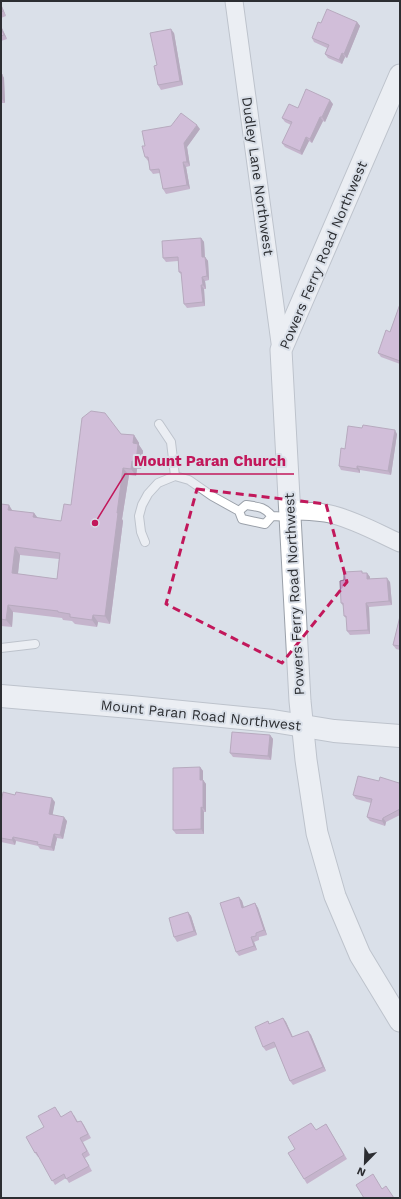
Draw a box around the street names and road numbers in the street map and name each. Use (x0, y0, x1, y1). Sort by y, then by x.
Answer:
street label: Dudley Lane Northwest (239, 96, 277, 257)
street label: Powers Ferry Road Northwest (276, 158, 370, 351)
street label: Powers Ferry Road Northwest (281, 492, 307, 696)
street label: Mount Paran Road Northwest (100, 697, 302, 733)

